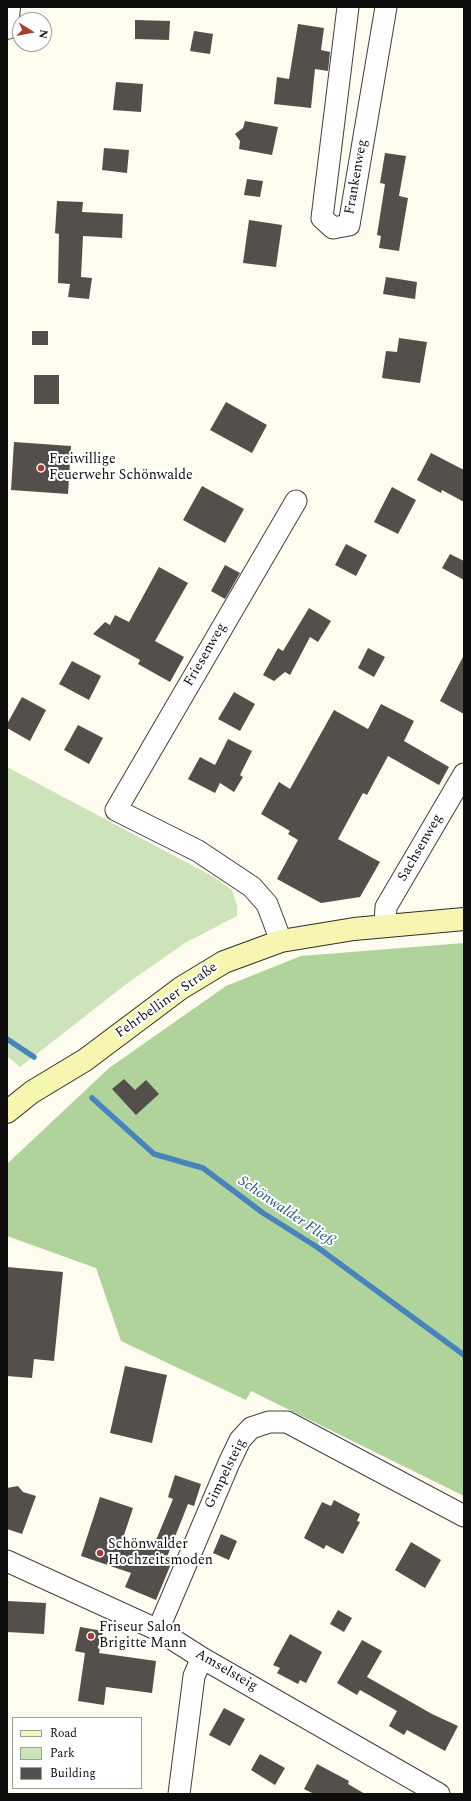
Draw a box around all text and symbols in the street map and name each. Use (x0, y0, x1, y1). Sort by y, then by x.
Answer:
north arrow (12, 12, 52, 52)
text: N (34, 28, 52, 40)
street label: Frankenweg (342, 138, 372, 216)
place label: Freiwillige Feuerwehr Schönwalde (49, 452, 193, 484)
marker: Freiwillige Feuerwehr Schönwalde (36, 463, 46, 473)
street label: Friesenweg (181, 620, 231, 690)
street label: Sachsenweg (395, 811, 447, 885)
street label: Fehrbelliner Straße (113, 960, 221, 1042)
water label: Schönwalder Fließ (234, 1173, 338, 1251)
street label: Gimpelsteig (202, 1436, 250, 1512)
place label: Schönwalder Hochzeitsmoden (108, 1537, 213, 1570)
marker: Schönwalder Hochzeitsmoden (95, 1548, 105, 1558)
place label: Friseur Salon Brigitte Mann (99, 1620, 187, 1652)
marker: Friseur Salon Brigitte Mann (86, 1631, 96, 1641)
street label: Amselsteig (192, 1646, 260, 1696)
legend (12, 1717, 142, 1789)
text: Road (50, 1724, 77, 1743)
text: Park (50, 1744, 75, 1763)
text: Building (50, 1764, 96, 1783)

